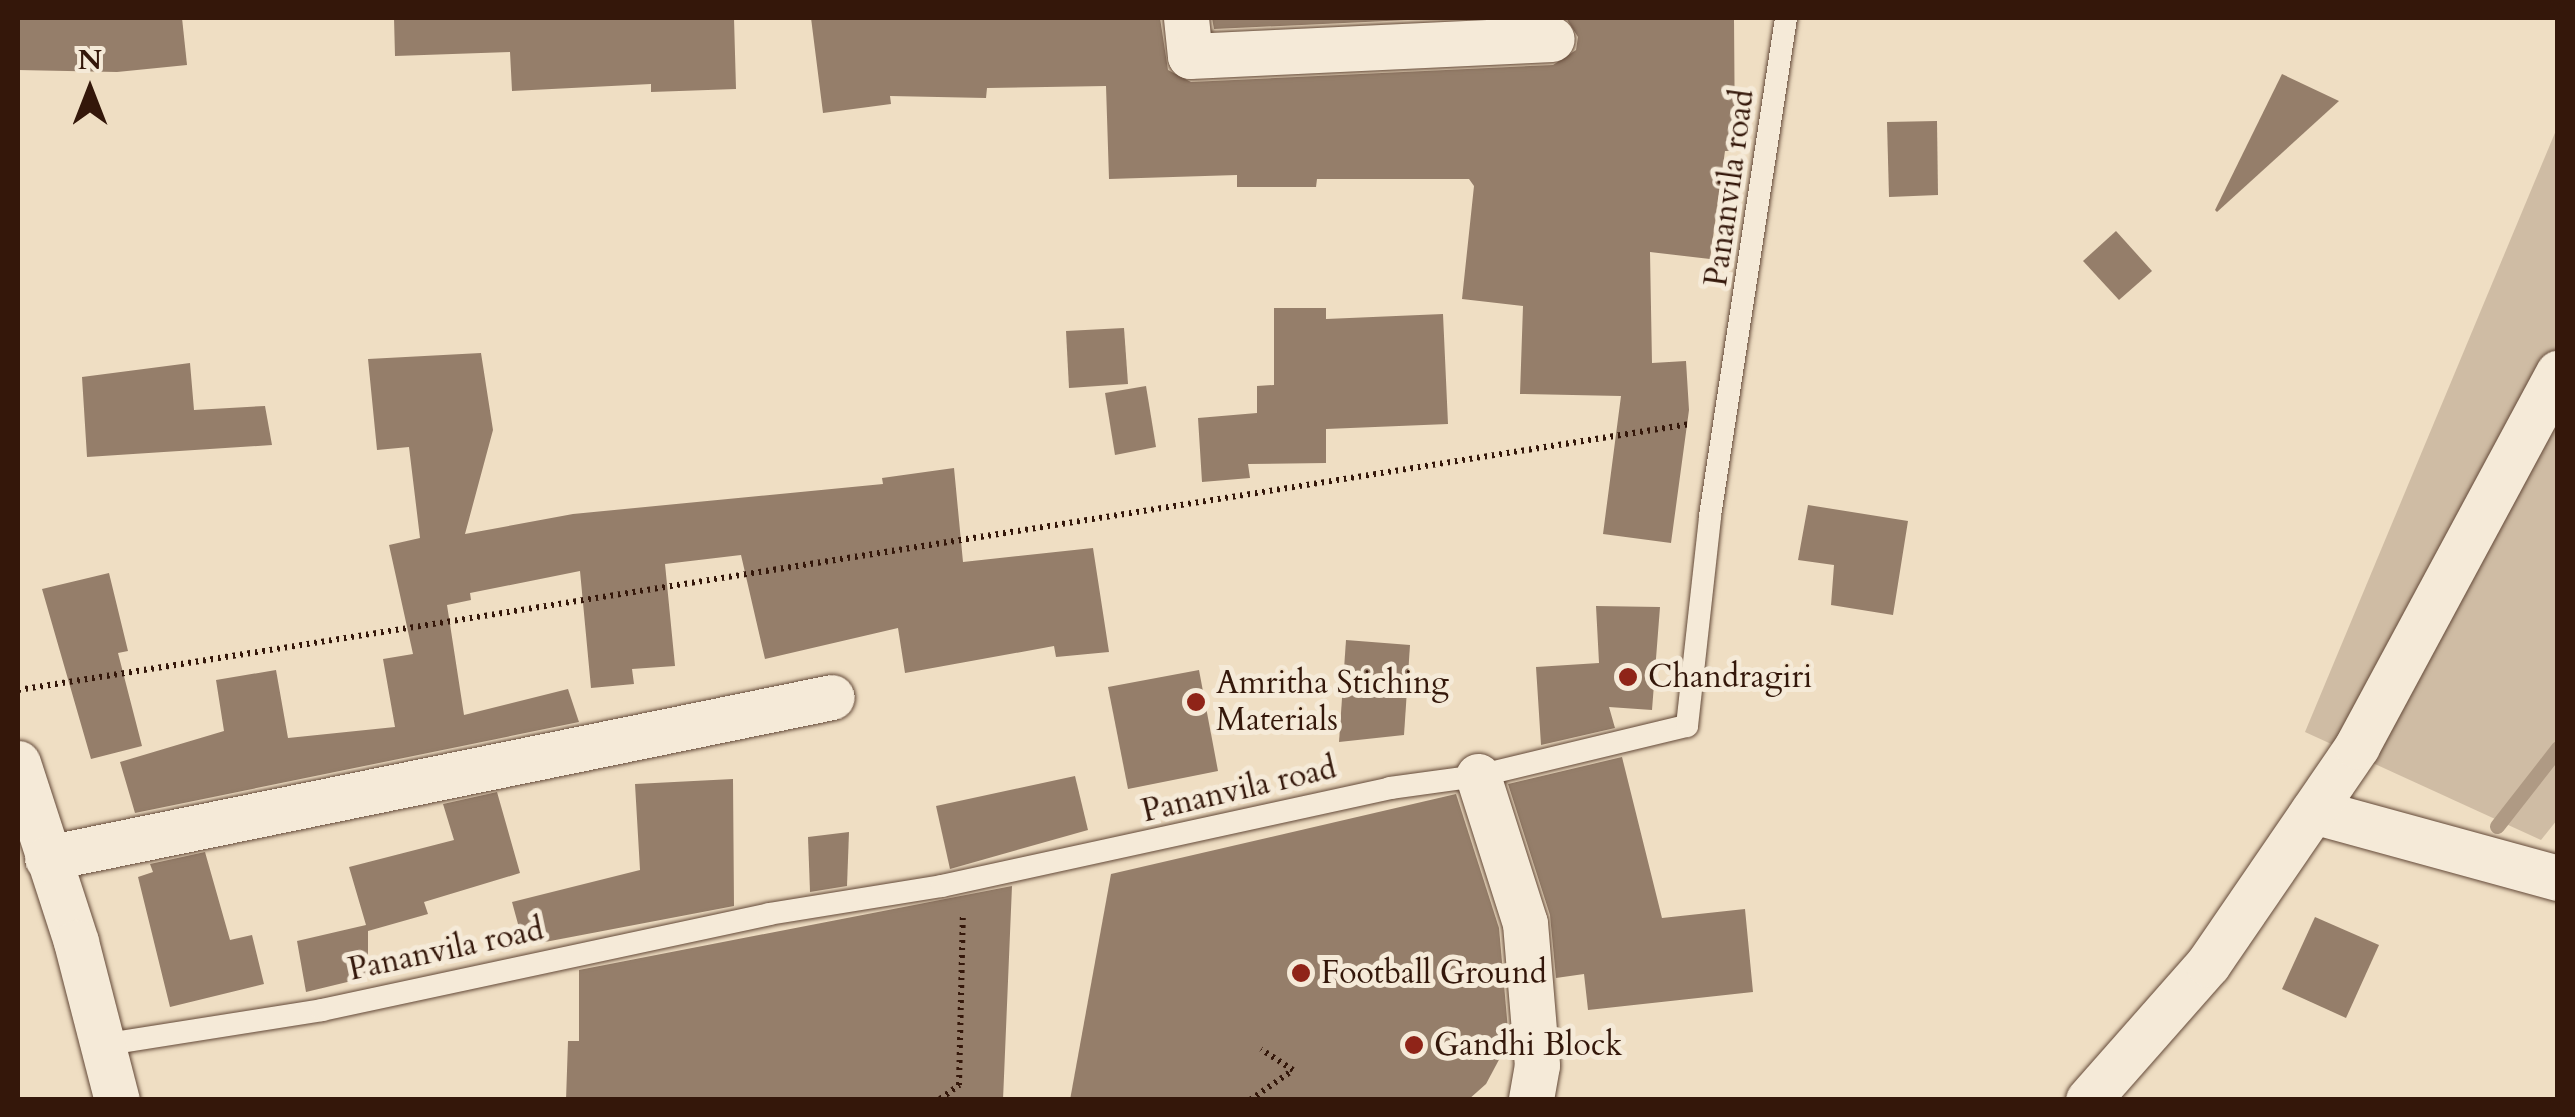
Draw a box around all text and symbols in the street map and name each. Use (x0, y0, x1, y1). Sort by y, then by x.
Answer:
north arrow (40, 40, 140, 140)
text: N (78, 41, 102, 79)
street label: Pananvila road (1697, 87, 1763, 289)
place label: Chandragiri (1648, 658, 1812, 696)
place label: Amritha Stiching Materials (1216, 665, 1449, 740)
marker: Chandragiri (1617, 666, 1639, 688)
marker: Amritha Stiching Materials (1185, 691, 1207, 713)
street label: Pananvila road (1138, 749, 1340, 831)
street label: Pananvila road (345, 911, 547, 989)
place label: Football Ground (1321, 954, 1547, 992)
marker: Football Ground (1290, 962, 1312, 984)
place label: Gandhi Block (1434, 1026, 1622, 1064)
marker: Gandhi Block (1403, 1034, 1425, 1056)

